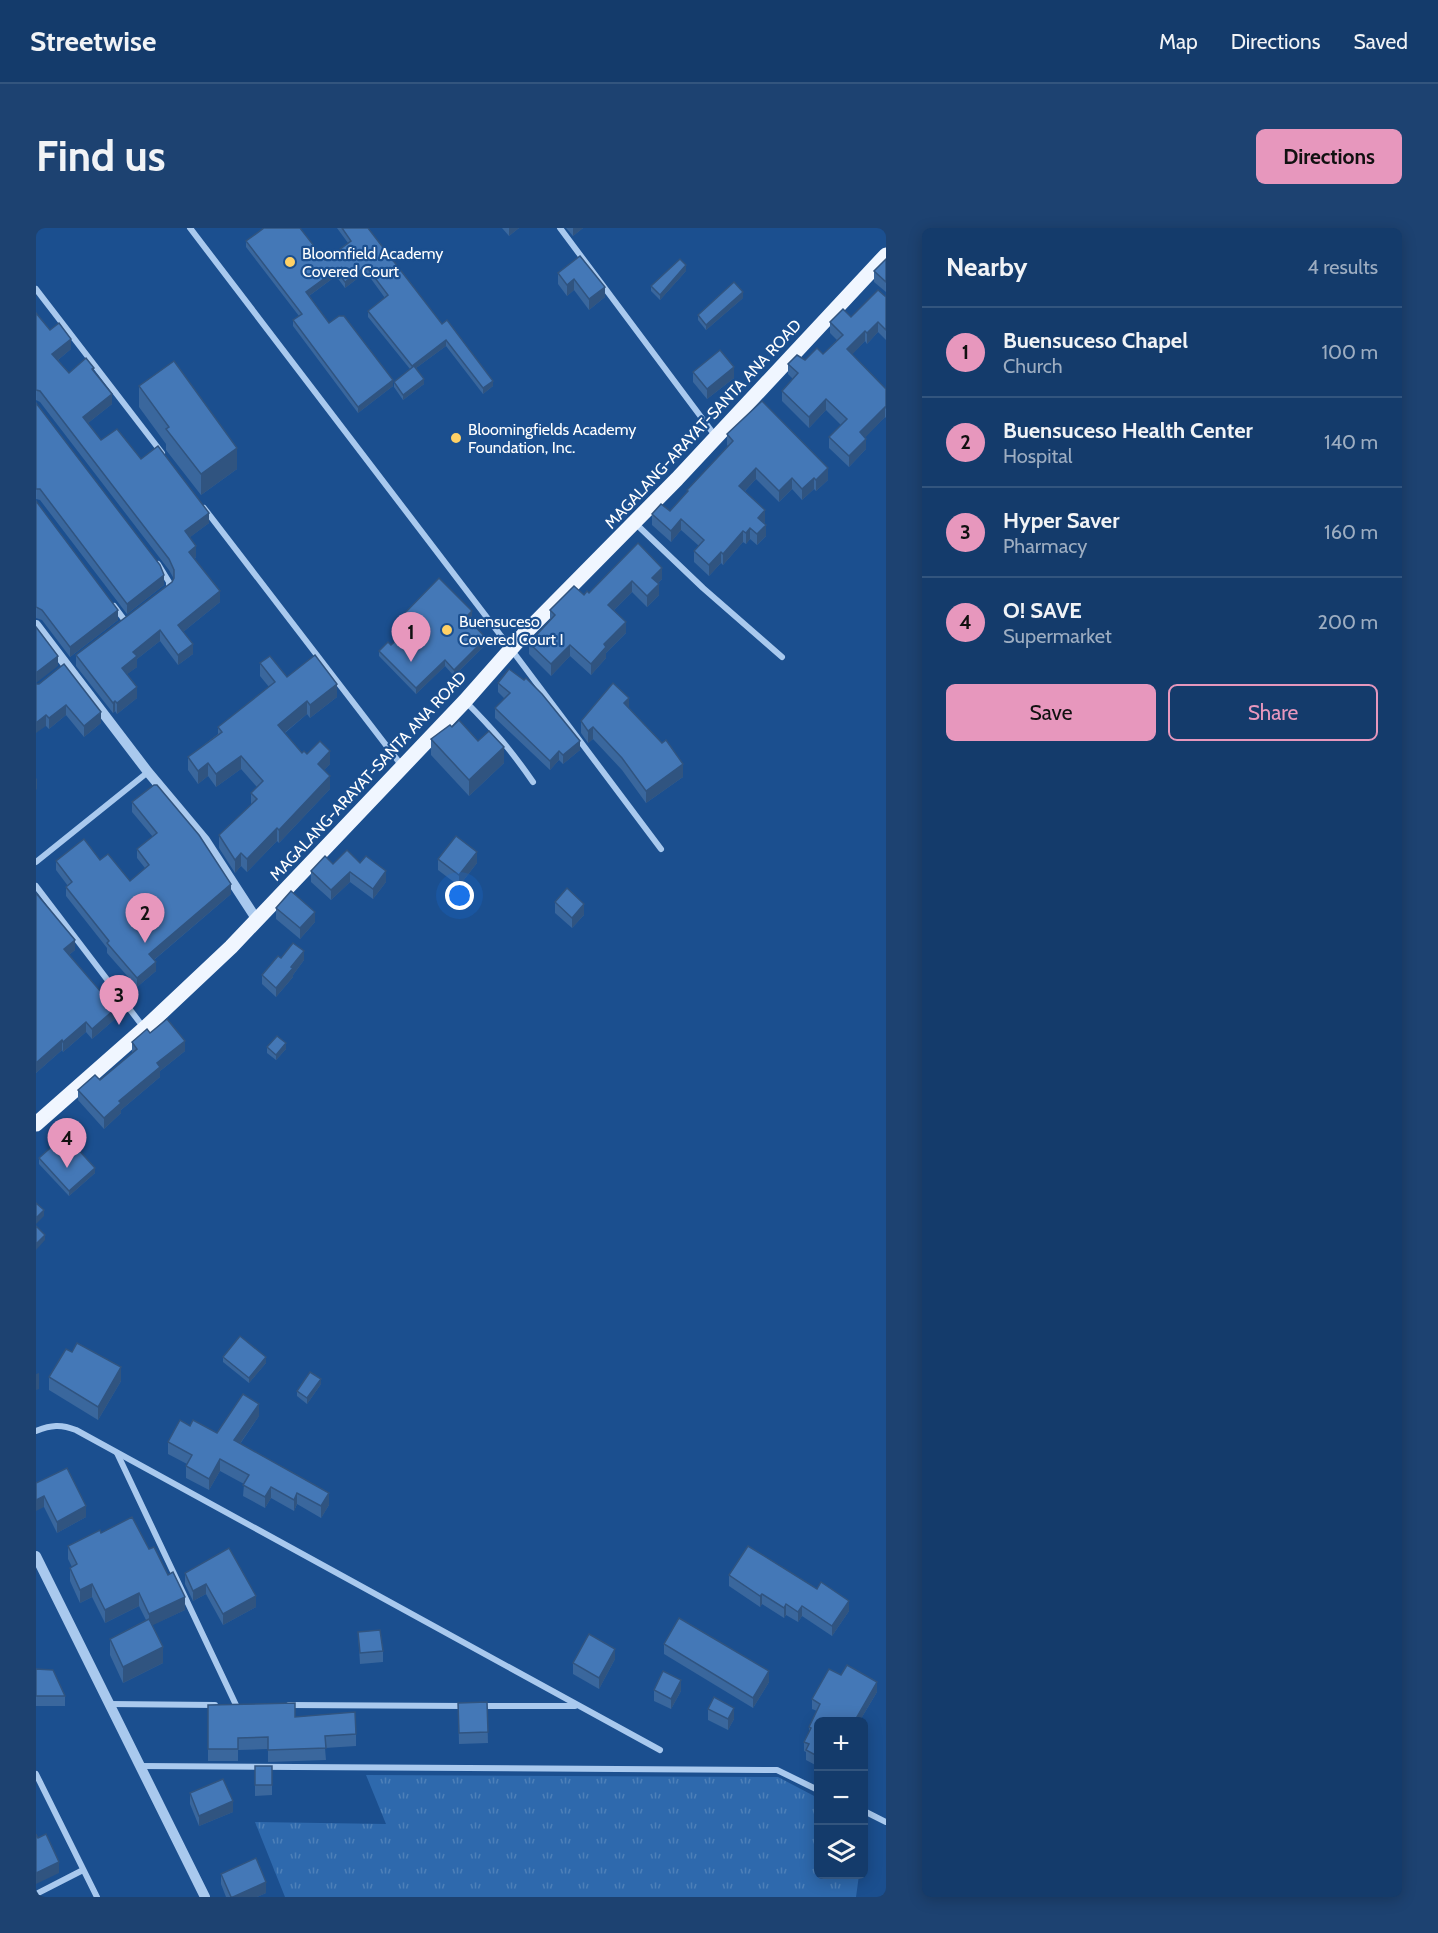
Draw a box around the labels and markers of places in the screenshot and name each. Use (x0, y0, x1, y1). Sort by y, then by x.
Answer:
place label: Bloomfield Academy Covered Court (302, 244, 443, 281)
marker: Bloomfield Academy Covered Court (283, 255, 297, 269)
place label: Bloomingfields Academy Foundation, Inc. (468, 420, 636, 457)
marker: Bloomingfields Academy Foundation, Inc. (449, 431, 463, 445)
pin: 1 (392, 612, 430, 662)
place label: Buensuceso Covered Court I (459, 612, 564, 649)
marker: Buensuceso Covered Court I (440, 623, 454, 637)
pin: 2 (126, 894, 164, 943)
pin: 3 (100, 976, 139, 1025)
pin: 4 (48, 1118, 87, 1168)

